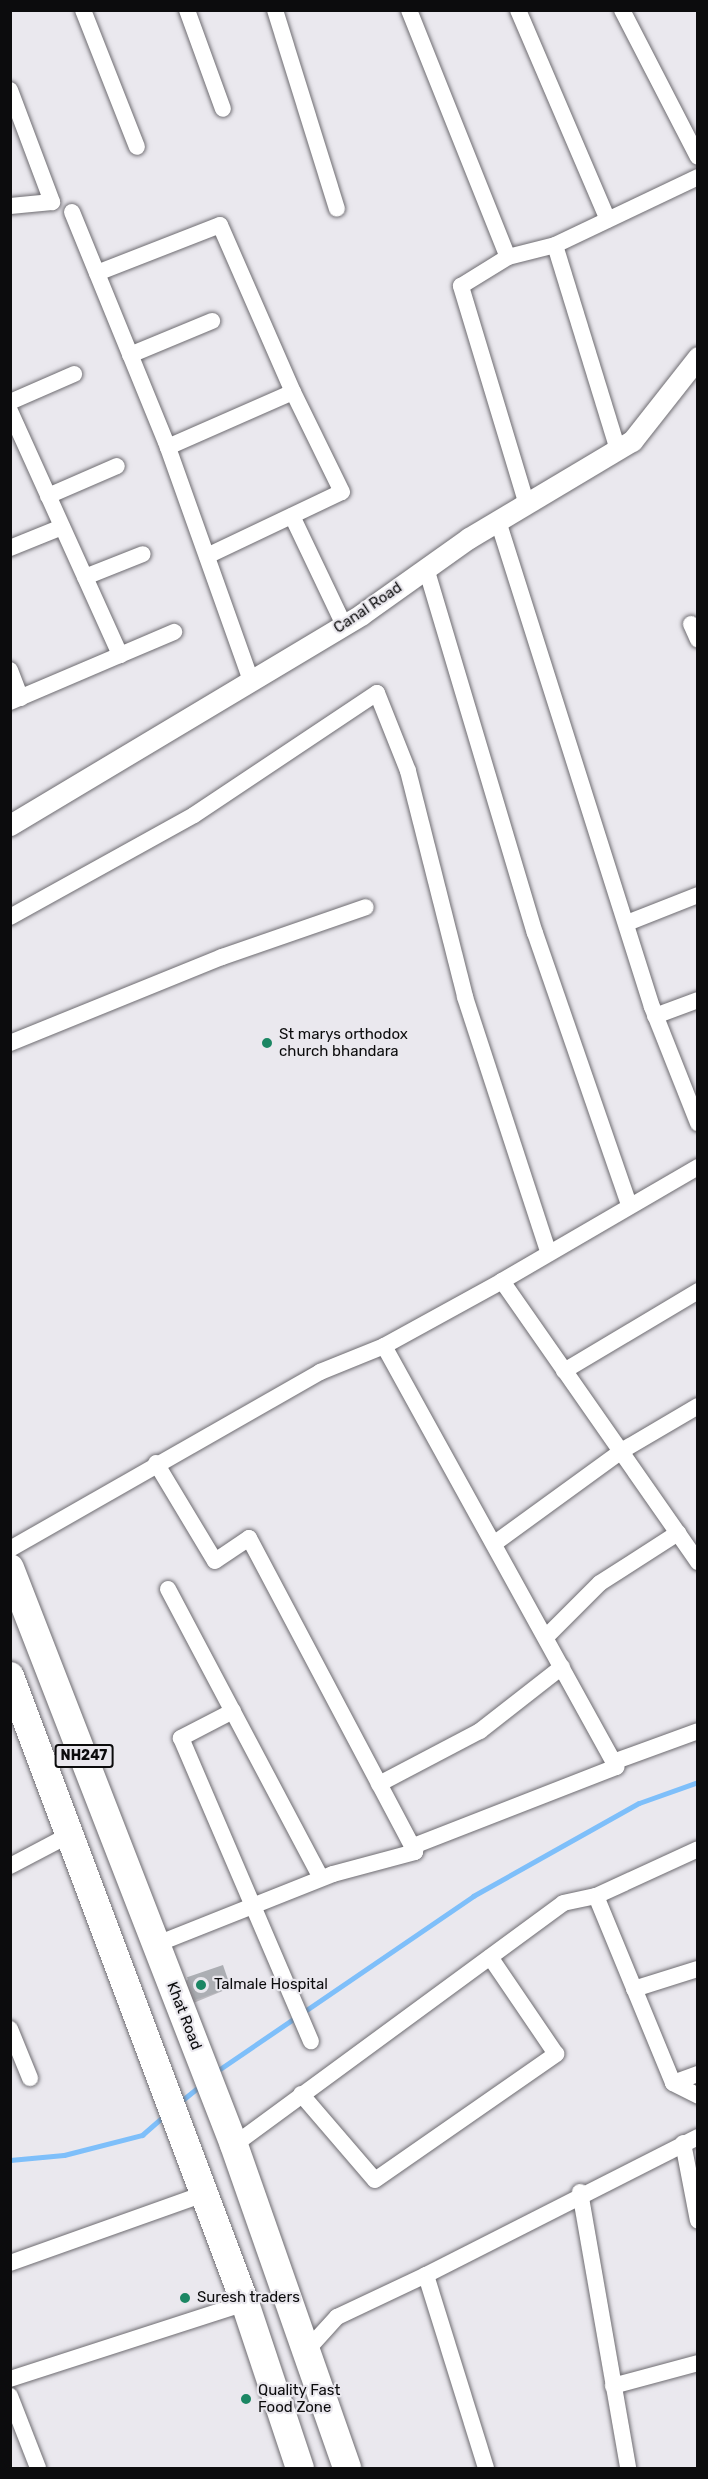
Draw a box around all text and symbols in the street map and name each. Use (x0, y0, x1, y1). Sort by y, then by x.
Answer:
street label: Canal Road (330, 579, 406, 637)
place label: St marys orthodox church bhandara (279, 1025, 408, 1060)
marker: St marys orthodox church bhandara (260, 1036, 274, 1050)
road number: NH247 (54, 1745, 114, 1767)
marker: Talmale Hospital (192, 1976, 210, 1994)
place label: Talmale Hospital (214, 1976, 328, 1994)
street label: Khat Road (163, 1979, 205, 2053)
place label: Suresh traders (197, 2289, 300, 2307)
marker: Suresh traders (178, 2291, 192, 2305)
place label: Quality Fast Food Zone (258, 2381, 341, 2416)
marker: Quality Fast Food Zone (239, 2392, 253, 2406)

